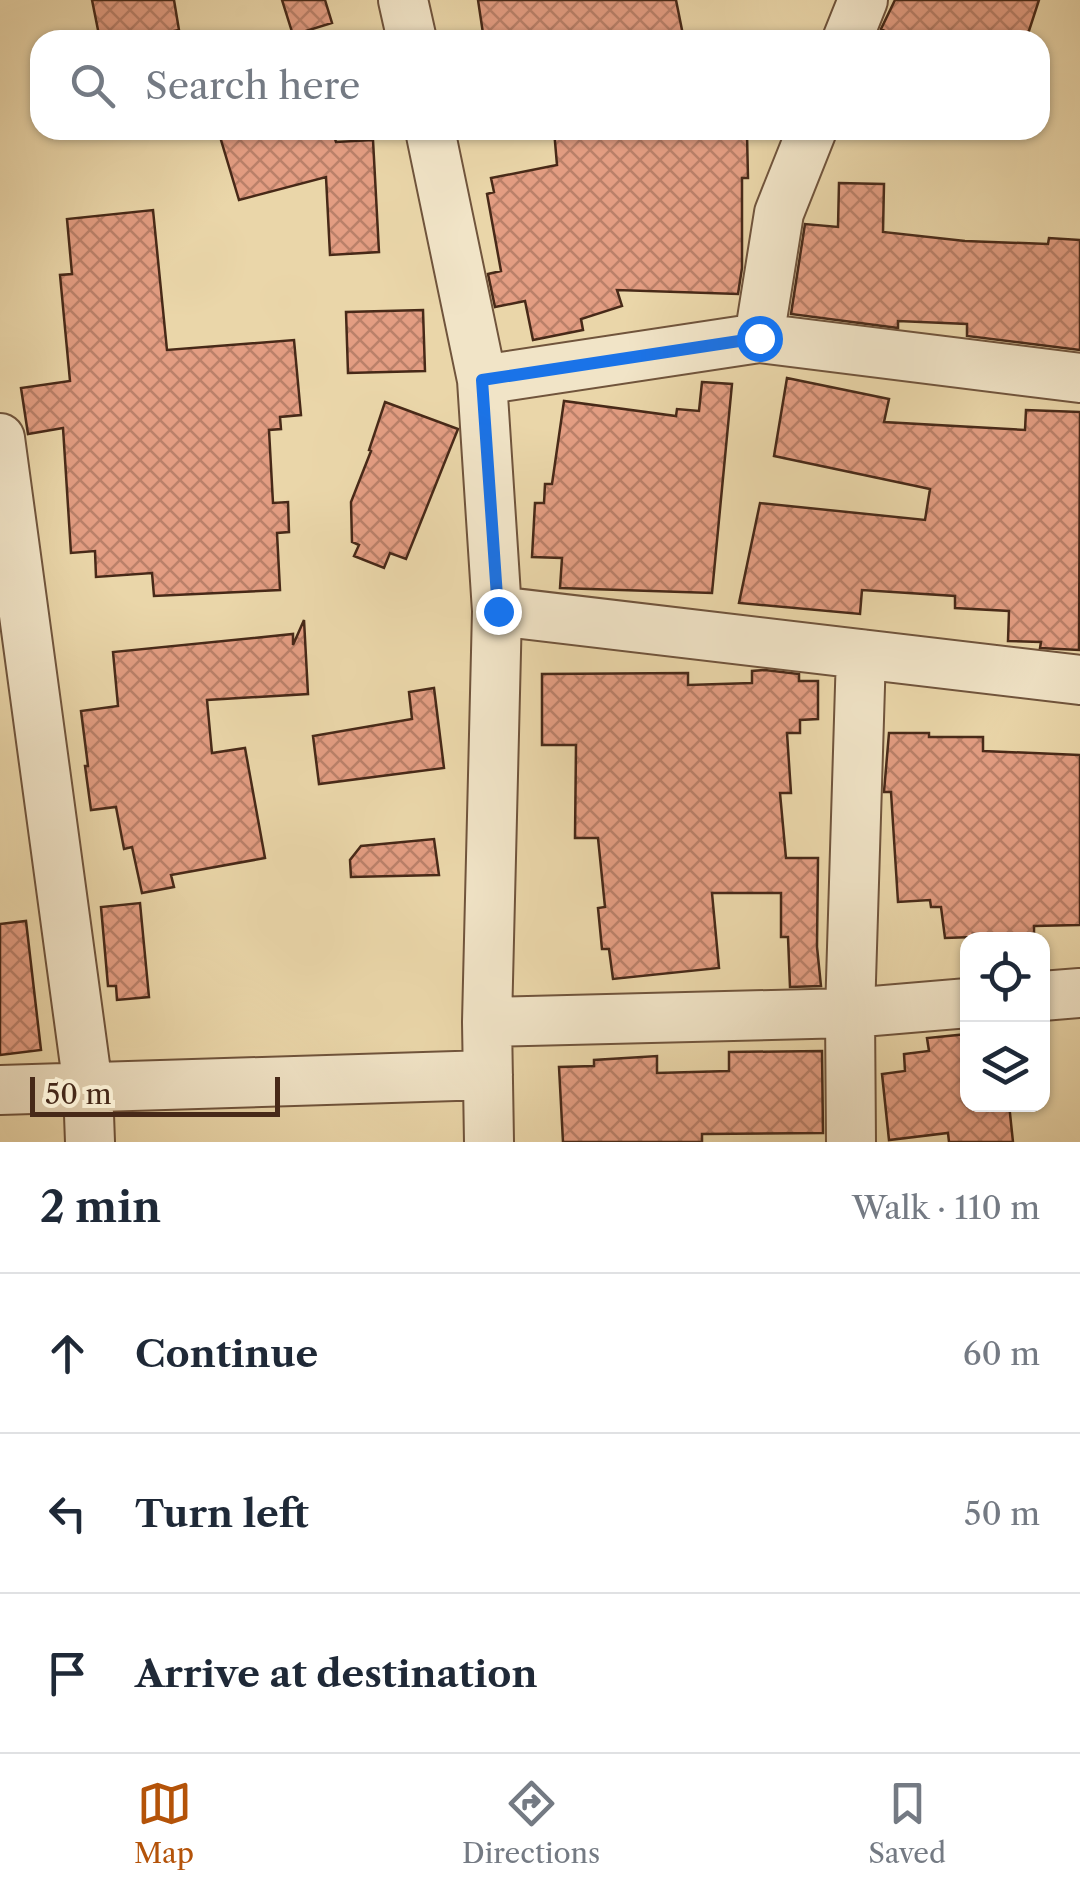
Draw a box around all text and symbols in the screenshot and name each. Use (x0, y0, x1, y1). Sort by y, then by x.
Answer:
search box (30, 30, 1050, 140)
icon: search (65, 58, 120, 113)
text: Search here (145, 62, 360, 109)
route start (737, 316, 783, 362)
route end (476, 589, 522, 635)
map controls (960, 932, 1050, 1112)
button: locate (960, 932, 1050, 1022)
button: layers (960, 1022, 1050, 1112)
scale bar (30, 1072, 280, 1116)
text: 50 m (45, 1077, 112, 1111)
text: 2 min (40, 1181, 161, 1233)
text: Walk · 110 m (852, 1188, 1040, 1227)
icon: ahead (40, 1326, 95, 1381)
text: Continue (135, 1330, 318, 1377)
text: 60 m (963, 1334, 1040, 1373)
icon: left (40, 1486, 95, 1541)
text: Turn left (135, 1490, 309, 1537)
text: 50 m (964, 1494, 1040, 1533)
icon: arrive (40, 1646, 95, 1701)
text: Arrive at destination (135, 1650, 538, 1697)
tab: Map (134, 1776, 194, 1870)
tab: Directions (462, 1776, 600, 1870)
tab: Saved (868, 1776, 946, 1870)

